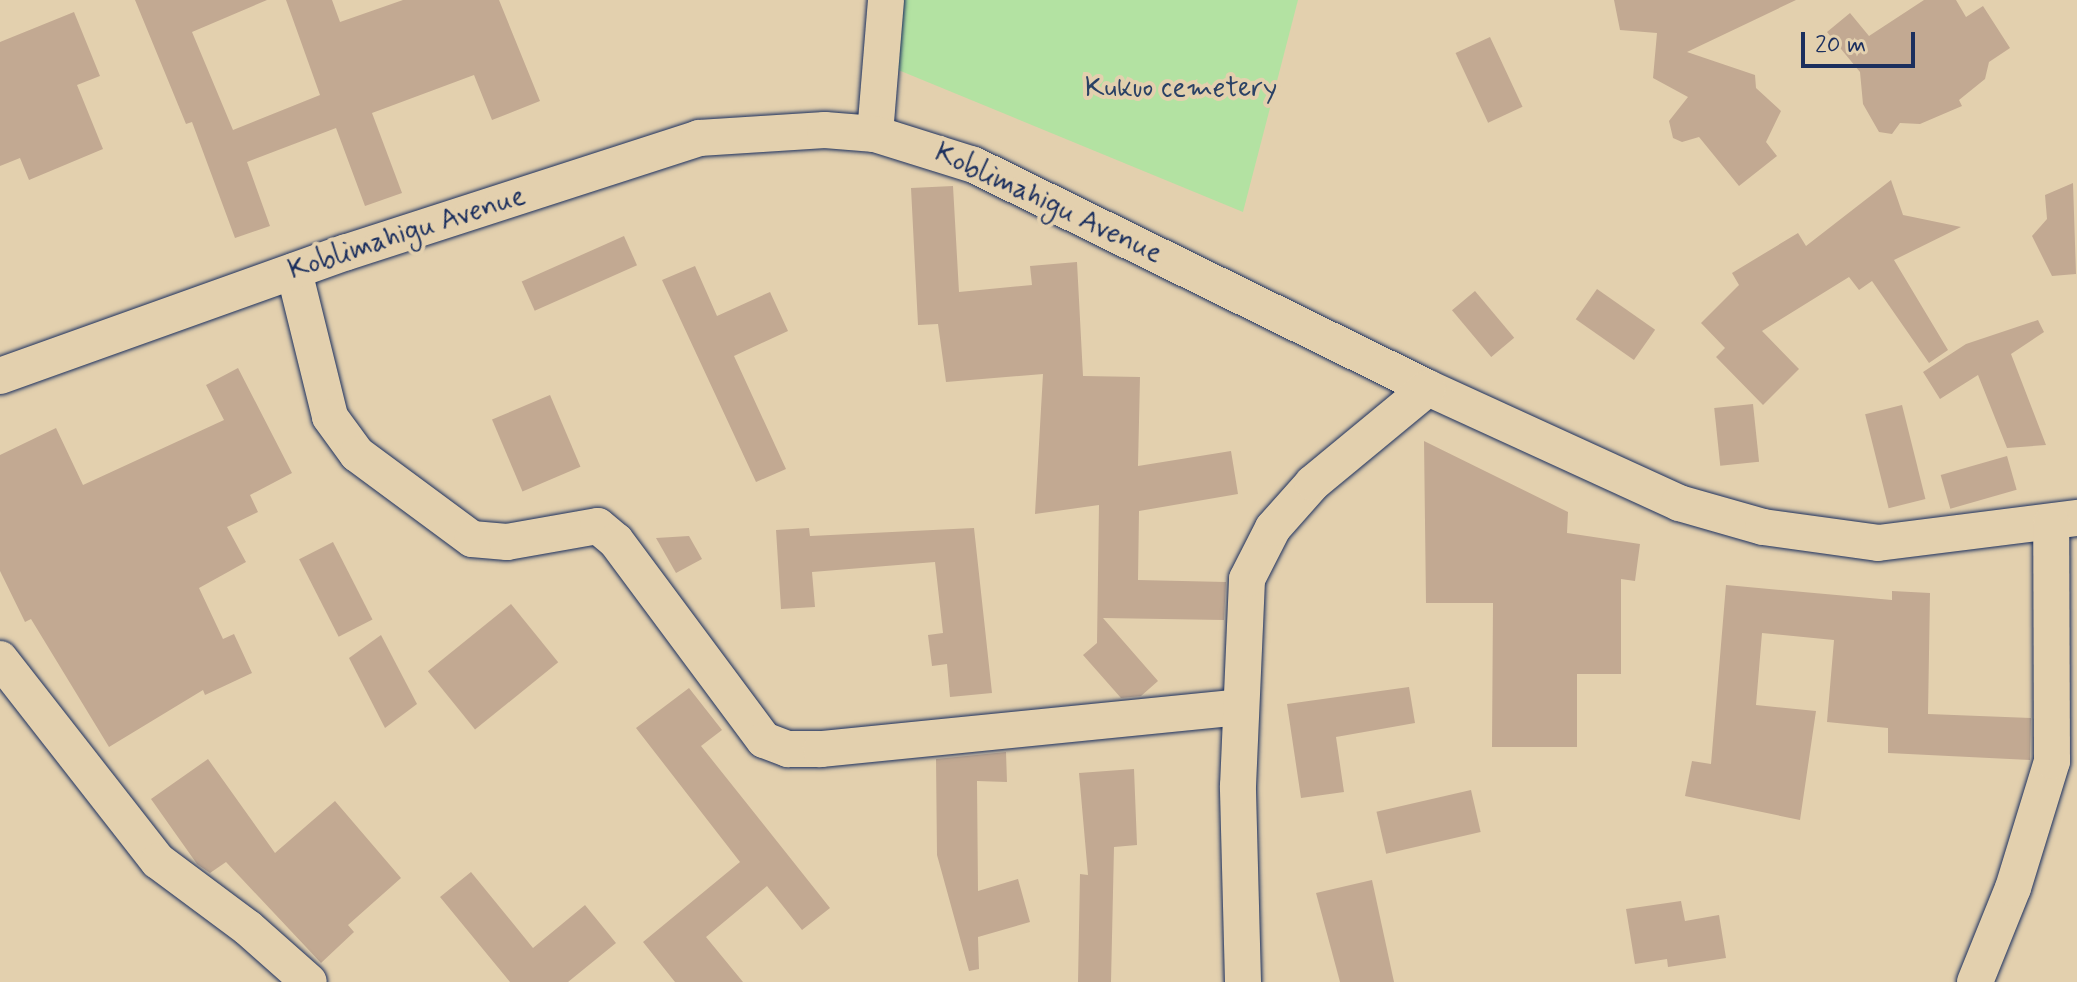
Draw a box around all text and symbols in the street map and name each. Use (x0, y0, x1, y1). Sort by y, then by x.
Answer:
scale bar (1805, 16, 1919, 66)
text: 20 m (1815, 30, 1866, 61)
park label: Kukuo cemetery (1085, 72, 1277, 106)
street label: Koblimahigu Avenue (929, 137, 1167, 271)
street label: Koblimahigu Avenue (284, 180, 530, 288)

